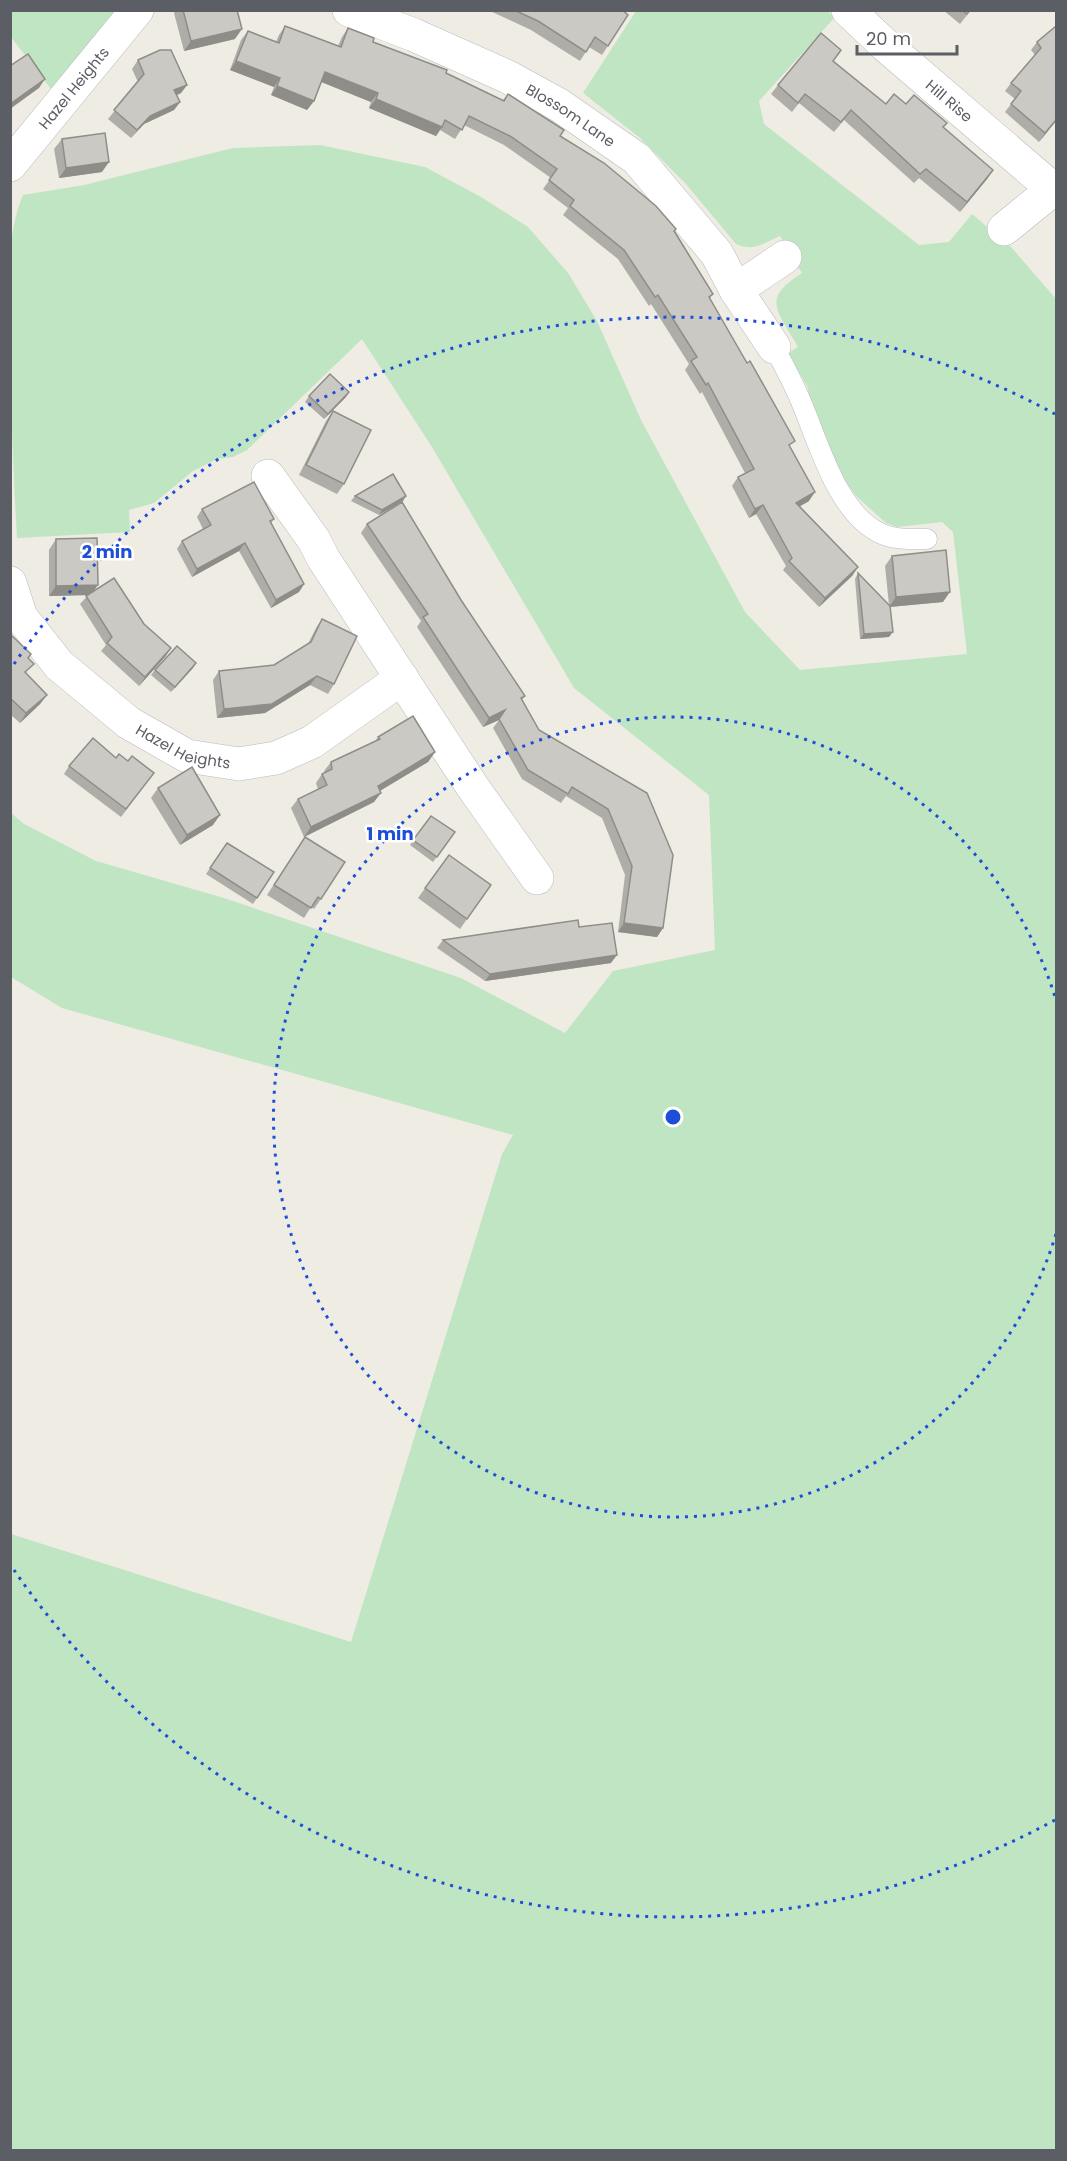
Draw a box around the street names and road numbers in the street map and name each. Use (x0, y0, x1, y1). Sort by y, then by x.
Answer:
street label: Hazel Heights (33, 42, 114, 133)
street label: Hill Rise (922, 74, 977, 126)
street label: Blossom Lane (522, 78, 620, 152)
street label: Hazel Heights (132, 719, 232, 773)

